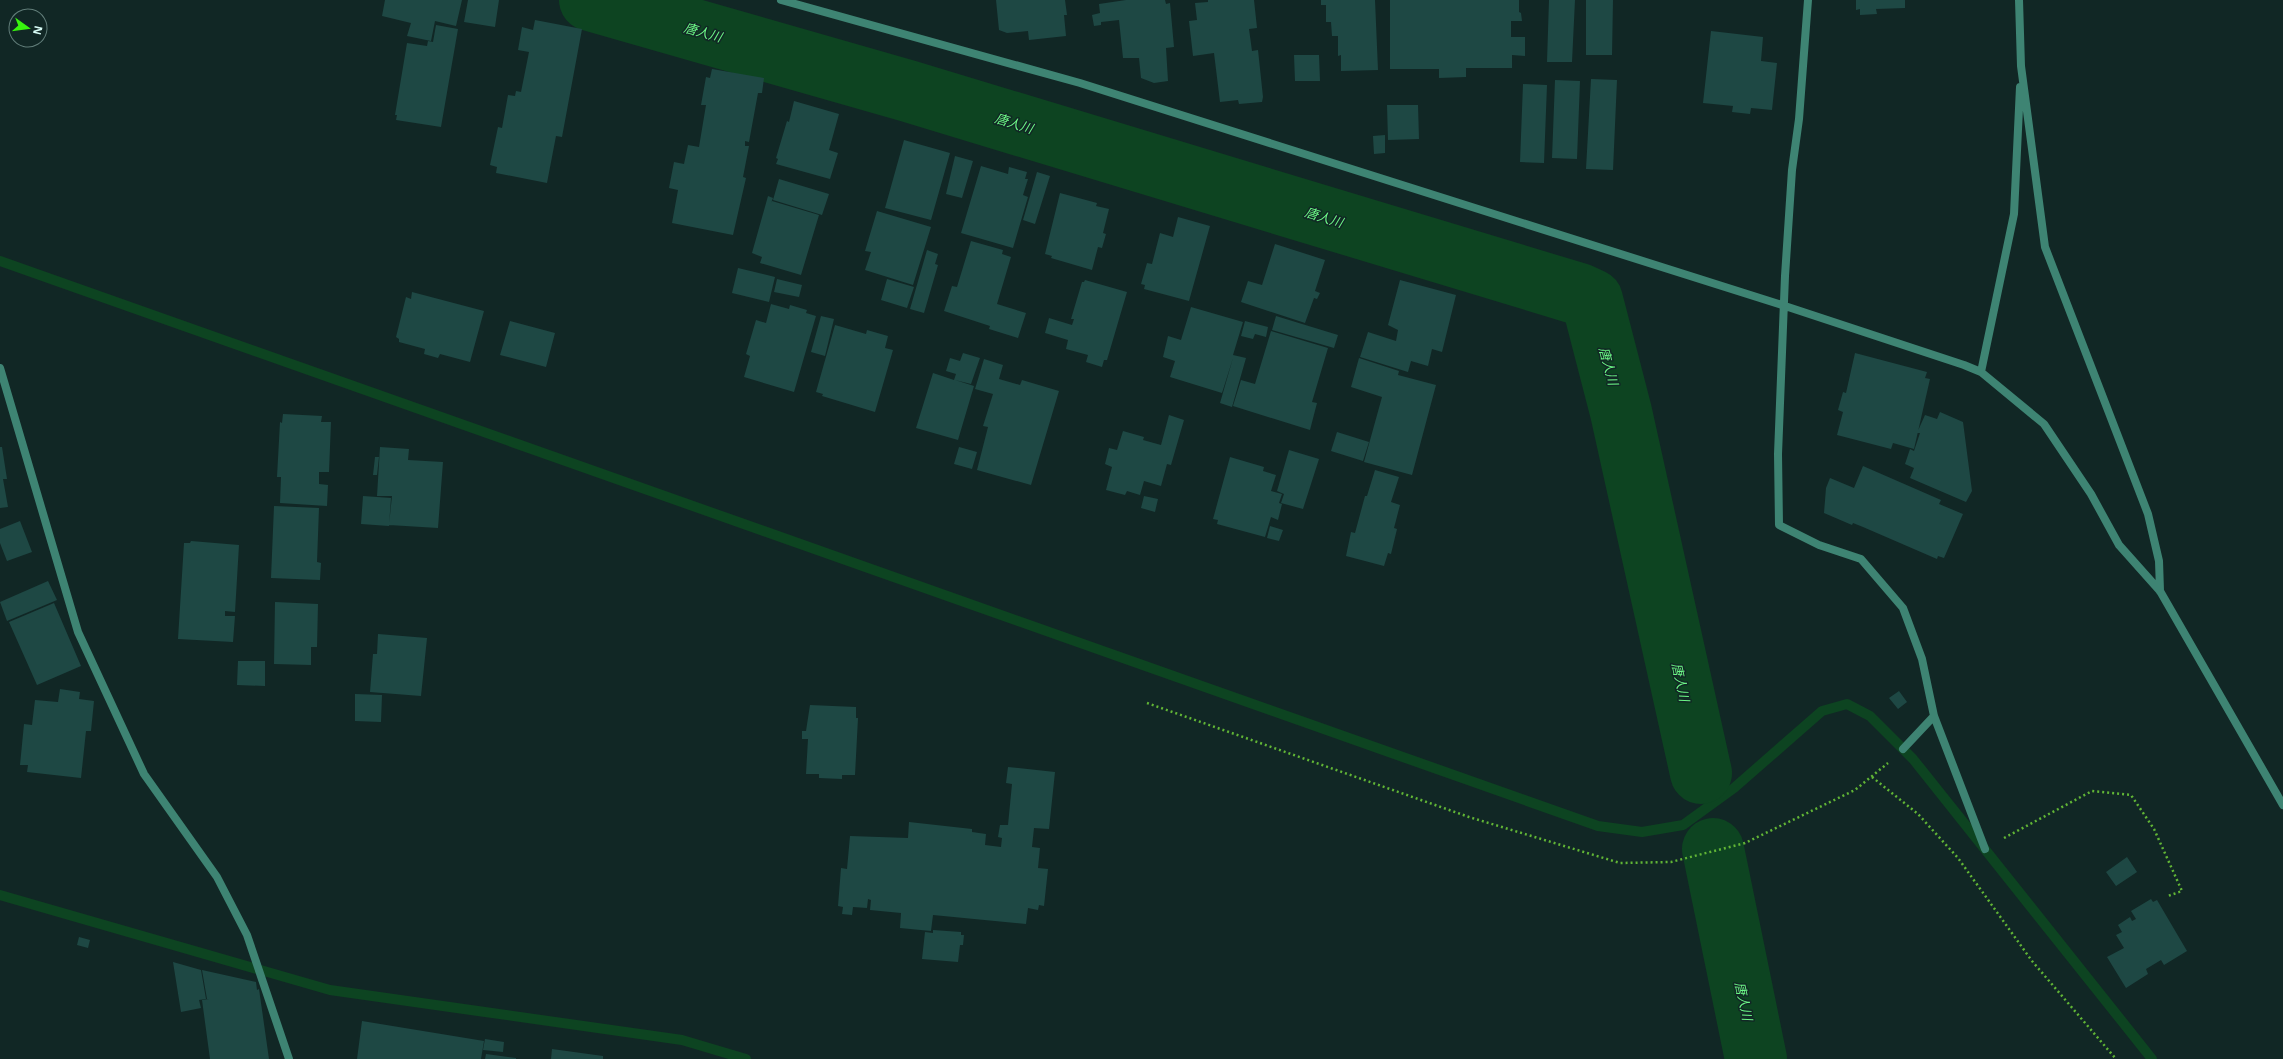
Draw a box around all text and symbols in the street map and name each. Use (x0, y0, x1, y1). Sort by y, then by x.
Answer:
north arrow (8, 8, 48, 48)
water label: 唐人川 (682, 18, 726, 47)
text: N (30, 24, 47, 37)
water label: 唐人川 (993, 109, 1037, 138)
water label: 唐人川 (1303, 203, 1347, 232)
water label: 唐人川 (1595, 345, 1623, 389)
water label: 唐人川 (1668, 661, 1694, 705)
water label: 唐人川 (1731, 980, 1757, 1024)

